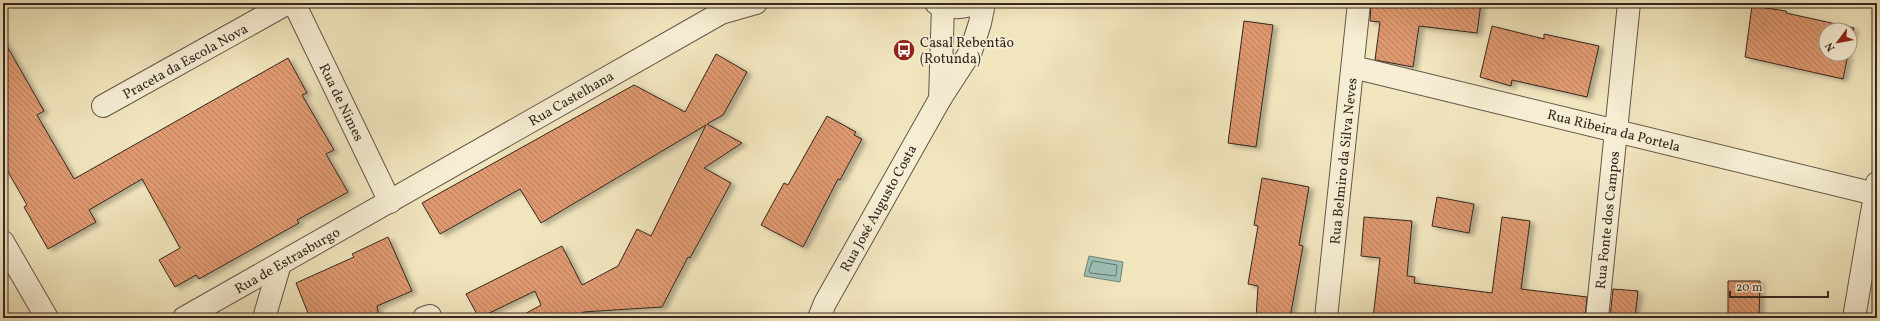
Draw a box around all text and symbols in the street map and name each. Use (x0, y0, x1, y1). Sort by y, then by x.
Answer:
street label: Praceta da Escola Nova (120, 20, 252, 105)
north arrow (1818, 22, 1858, 62)
place label: Casal Rebentão (Rotunda) (920, 34, 1014, 69)
bus stop icon: Casal Rebentão (Rotunda) (891, 37, 917, 63)
text: N (1822, 39, 1839, 54)
street label: Rua de Nimes (314, 61, 368, 145)
street label: Rua Castelhana (526, 67, 618, 131)
street label: Rua Belmiro da Silva Neves (1326, 77, 1363, 245)
street label: Rua Ribeira da Portela (1545, 106, 1682, 157)
street label: Rua José Augusto Costa (836, 142, 922, 276)
street label: Rua Fonte dos Campos (1592, 150, 1625, 290)
street label: Rua de Estrasburgo (232, 223, 344, 299)
scale bar (1730, 273, 1828, 299)
text: 20 m (1736, 280, 1763, 296)

